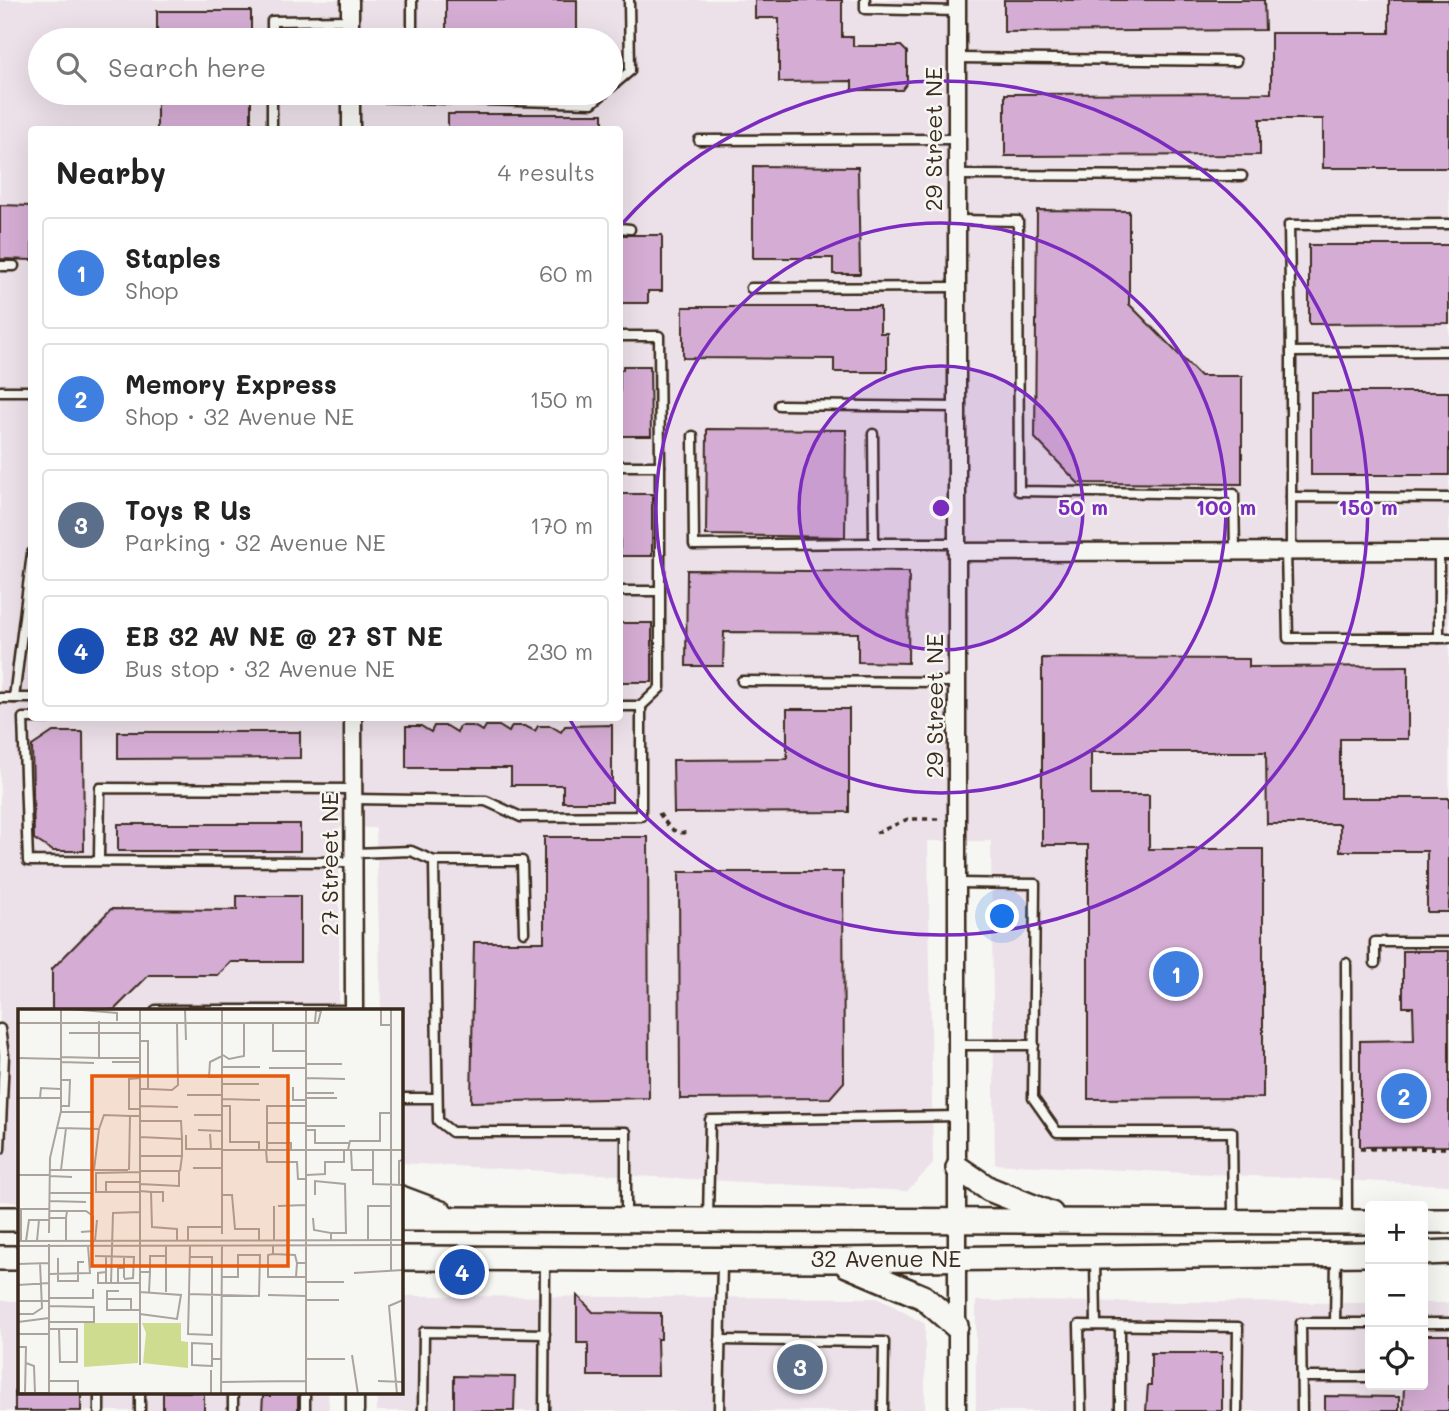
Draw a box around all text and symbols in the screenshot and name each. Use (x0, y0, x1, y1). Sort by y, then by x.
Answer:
search box (28, 28, 623, 105)
icon: search (52, 48, 90, 86)
text: Search here (108, 50, 266, 84)
street label: 29 Street NE (918, 67, 948, 211)
text: Nearby (56, 152, 166, 192)
text: 4 results (498, 157, 595, 187)
text: Staples (125, 241, 221, 275)
text: 1 (76, 258, 86, 288)
text: 60 m (539, 258, 593, 288)
text: Shop (125, 275, 179, 305)
text: Memory Express (125, 367, 337, 401)
text: 2 (75, 384, 87, 414)
text: 150 m (529, 384, 593, 414)
text: Shop · 32 Avenue NE (125, 401, 354, 431)
text: Toys R Us (125, 493, 251, 527)
text: 50 m (1058, 493, 1108, 520)
text: 100 m (1196, 493, 1256, 520)
text: 150 m (1338, 493, 1398, 520)
centre of rings (929, 496, 953, 520)
text: 3 (74, 510, 88, 540)
text: 170 m (530, 510, 593, 540)
text: Parking · 32 Avenue NE (125, 527, 386, 557)
text: EB 32 AV NE @ 27 ST NE (125, 619, 443, 653)
street label: 29 Street NE (919, 634, 949, 778)
text: 4 (74, 636, 88, 666)
text: 230 m (527, 636, 593, 666)
text: Bus stop · 32 Avenue NE (125, 653, 395, 683)
street label: 27 Street NE (314, 792, 344, 936)
your location (985, 899, 1019, 933)
pin: 1 (1153, 948, 1199, 1000)
inset map (18, 1009, 402, 1394)
pin: 2 (1381, 1070, 1427, 1122)
map controls (1365, 1201, 1428, 1390)
button: + (1365, 1201, 1428, 1264)
street label: 32 Avenue NE (811, 1243, 961, 1273)
pin: 4 (439, 1246, 485, 1298)
button: − (1365, 1264, 1428, 1327)
button: locate (1365, 1327, 1428, 1390)
pin: 3 (777, 1341, 823, 1393)

